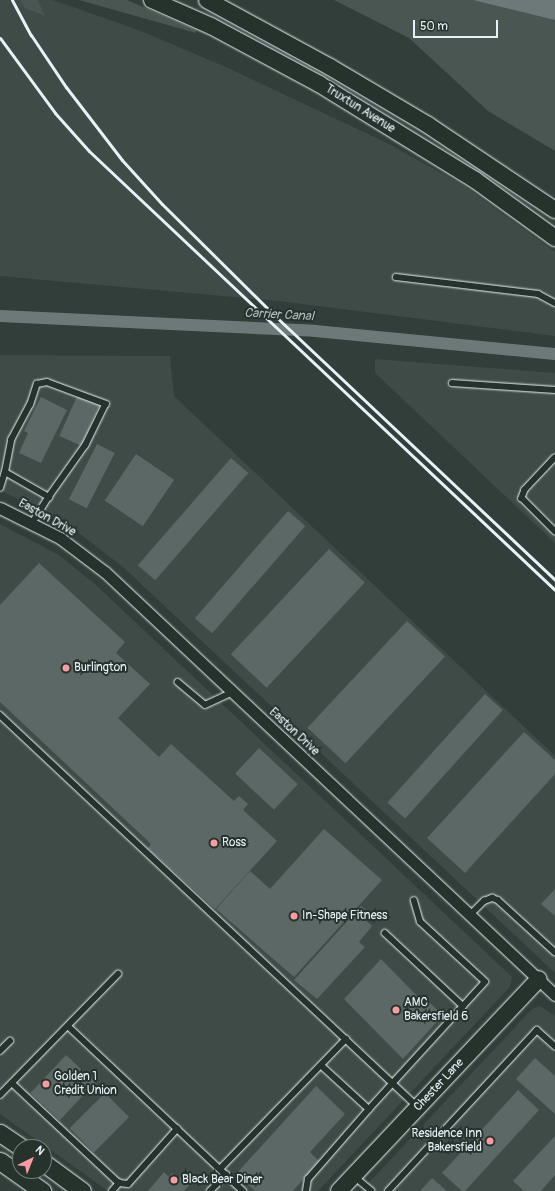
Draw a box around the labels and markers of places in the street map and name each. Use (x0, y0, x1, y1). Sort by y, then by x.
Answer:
place label: Burlington (74, 661, 127, 675)
marker: Burlington (61, 663, 71, 673)
place label: Ross (222, 836, 246, 850)
marker: Ross (209, 838, 219, 848)
place label: In-Shape Fitness (302, 909, 387, 923)
marker: In-Shape Fitness (289, 911, 299, 921)
place label: AMC Bakersfield 6 (404, 996, 468, 1024)
marker: AMC Bakersfield 6 (391, 1005, 401, 1015)
place label: Golden 1 Credit Union (54, 1070, 117, 1098)
marker: Golden 1 Credit Union (41, 1079, 51, 1089)
place label: Residence Inn Bakersfield (412, 1127, 482, 1155)
marker: Residence Inn Bakersfield (485, 1136, 495, 1146)
place label: Black Bear Diner (182, 1173, 263, 1187)
marker: Black Bear Diner (169, 1175, 179, 1185)

